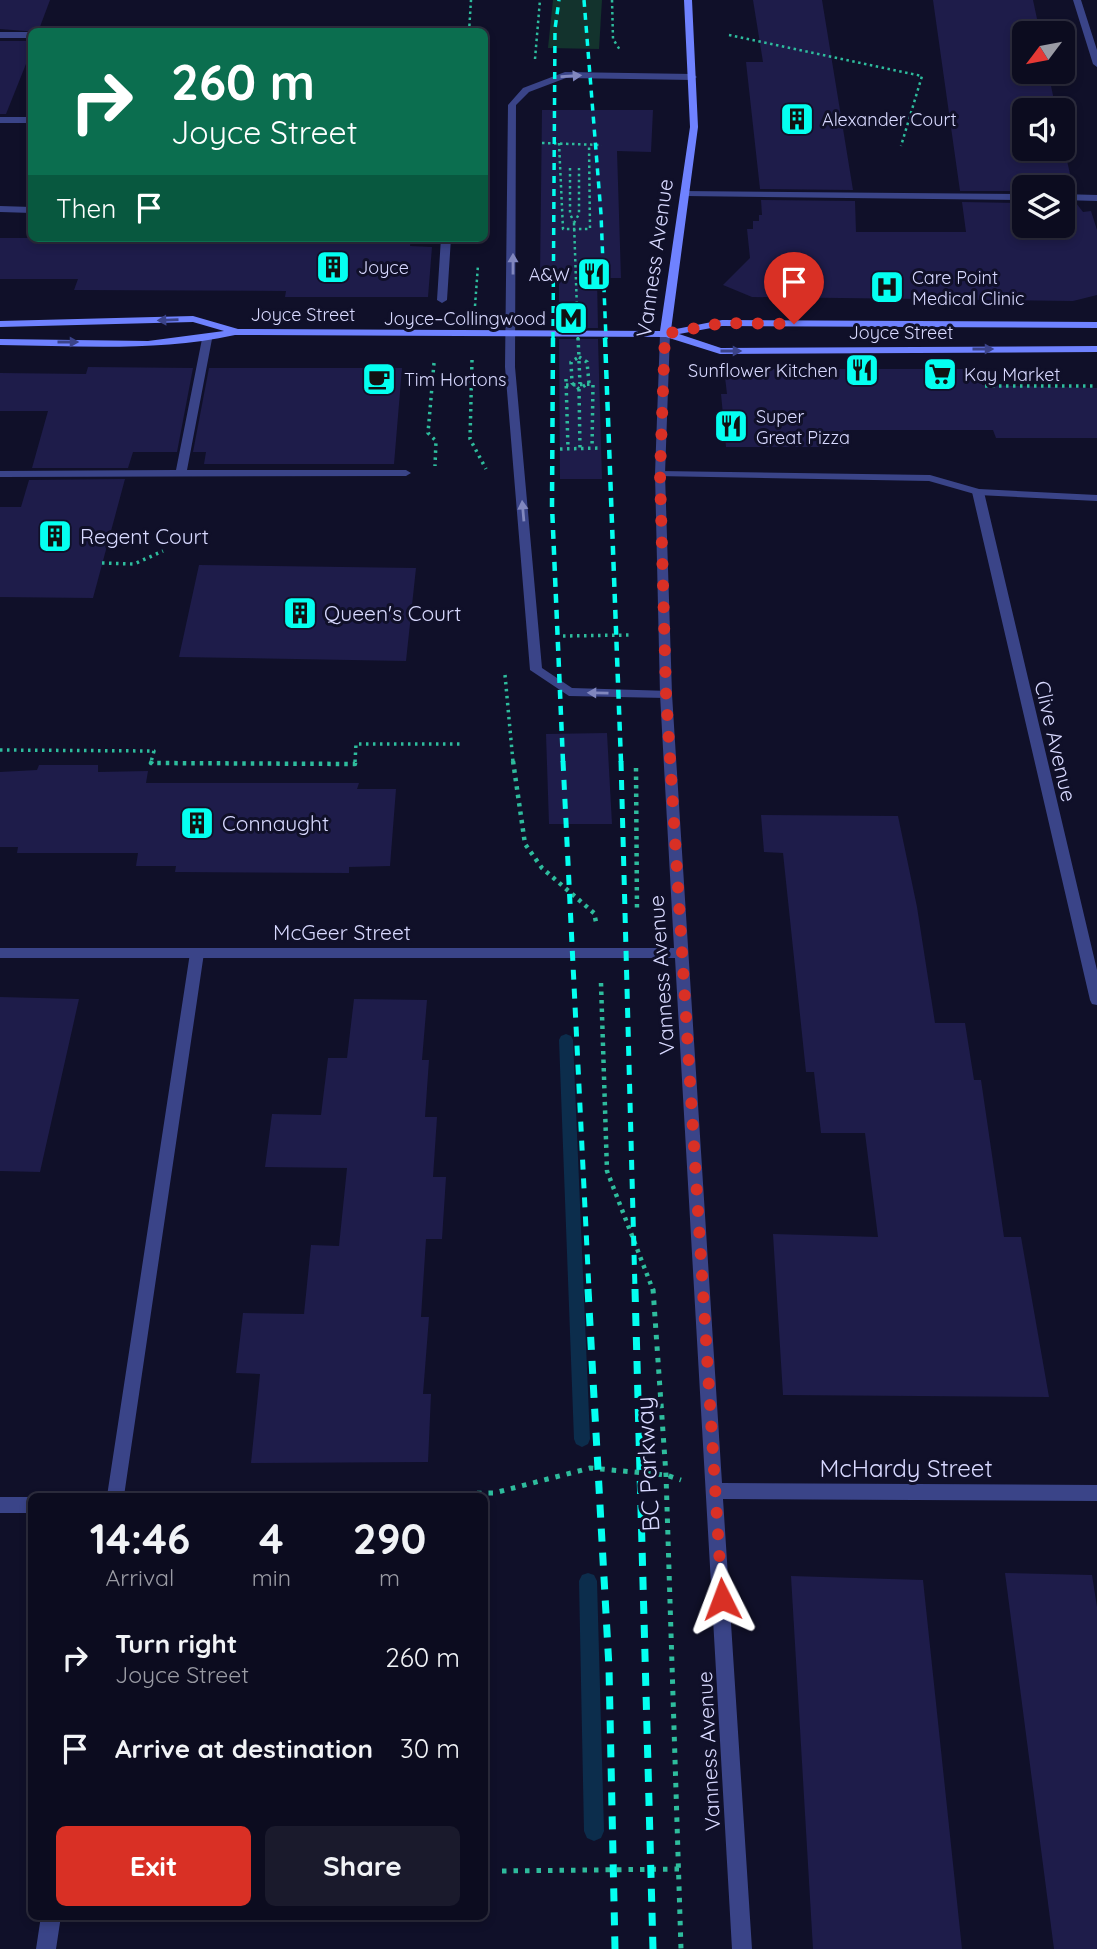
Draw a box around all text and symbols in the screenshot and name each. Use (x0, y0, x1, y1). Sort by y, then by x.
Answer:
north arrow (1012, 21, 1074, 84)
map controls (1012, 21, 1075, 238)
text: 260 m (171, 51, 315, 112)
icon: right (56, 56, 147, 147)
one-way arrow (560, 71, 582, 82)
button: sound (1012, 98, 1075, 161)
building icon: Alexander Court (778, 100, 816, 138)
place label: Alexander Court (822, 108, 957, 131)
text: Joyce Street (171, 112, 358, 152)
button: layers (1012, 175, 1075, 238)
street label: Vanness Avenue (630, 177, 678, 339)
icon: arrive (130, 189, 168, 227)
text: Then (56, 192, 116, 225)
building icon: Joyce (314, 248, 352, 286)
pin (764, 252, 824, 324)
one-way arrow (507, 253, 518, 275)
restaurant icon: A&W (575, 255, 613, 293)
place label: Joyce (358, 256, 409, 279)
place label: A&W (529, 263, 570, 286)
icon: arrive (775, 263, 813, 301)
place label: Care Point Medical Clinic (912, 266, 1024, 310)
hospital icon: Care Point Medical Clinic (868, 268, 906, 306)
metro station icon: Joyce–Collingwood (552, 299, 590, 337)
street label: Joyce Street (251, 303, 355, 326)
place label: Joyce–Collingwood (383, 307, 546, 330)
one-way arrow (157, 314, 179, 326)
street label: Joyce Street (849, 321, 953, 344)
one-way arrow (57, 336, 79, 348)
one-way arrow (972, 343, 994, 355)
one-way arrow (720, 345, 742, 356)
restaurant icon: Sunflower Kitchen (843, 351, 881, 389)
supermarket icon: Kay Market (921, 355, 959, 393)
place label: Sunflower Kitchen (688, 359, 838, 382)
cafe icon: Tim Hortons (360, 360, 398, 398)
place label: Kay Market (964, 363, 1060, 386)
place label: Tim Hortons (404, 368, 507, 391)
place label: Super Great Pizza (756, 405, 850, 449)
restaurant icon: Super Great Pizza (712, 407, 750, 445)
one-way arrow (517, 500, 528, 522)
building icon: Regent Court (36, 517, 74, 555)
place label: Regent Court (80, 523, 209, 549)
building icon: Queen's Court (281, 594, 319, 632)
place label: Queen's Court (324, 600, 461, 626)
street label: Clive Avenue (1029, 678, 1083, 804)
one-way arrow (587, 687, 609, 699)
building icon: Connaught (178, 804, 216, 842)
place label: Connaught (222, 810, 329, 836)
street label: Vanness Avenue (642, 894, 680, 1056)
street label: McGeer Street (273, 919, 411, 945)
street label: BC Parkway (628, 1396, 666, 1532)
street label: McHardy Street (819, 1453, 993, 1483)
text: 14:46 (90, 1512, 190, 1565)
text: 4 (259, 1512, 284, 1565)
text: 290 (353, 1512, 426, 1565)
position arrow (685, 1562, 759, 1636)
text: Arrival (105, 1563, 174, 1592)
text: min (252, 1563, 291, 1592)
text: m (379, 1563, 400, 1592)
text: Turn right (115, 1627, 237, 1660)
icon: right (56, 1639, 94, 1677)
text: 260 m (385, 1641, 460, 1674)
text: Joyce Street (115, 1660, 249, 1689)
street label: Vanness Avenue (691, 1671, 725, 1831)
icon: arrive (56, 1730, 94, 1768)
text: Arrive at destination (115, 1732, 373, 1765)
text: 30 m (400, 1732, 460, 1765)
button: Exit (56, 1826, 251, 1906)
button: Share (265, 1826, 460, 1906)

